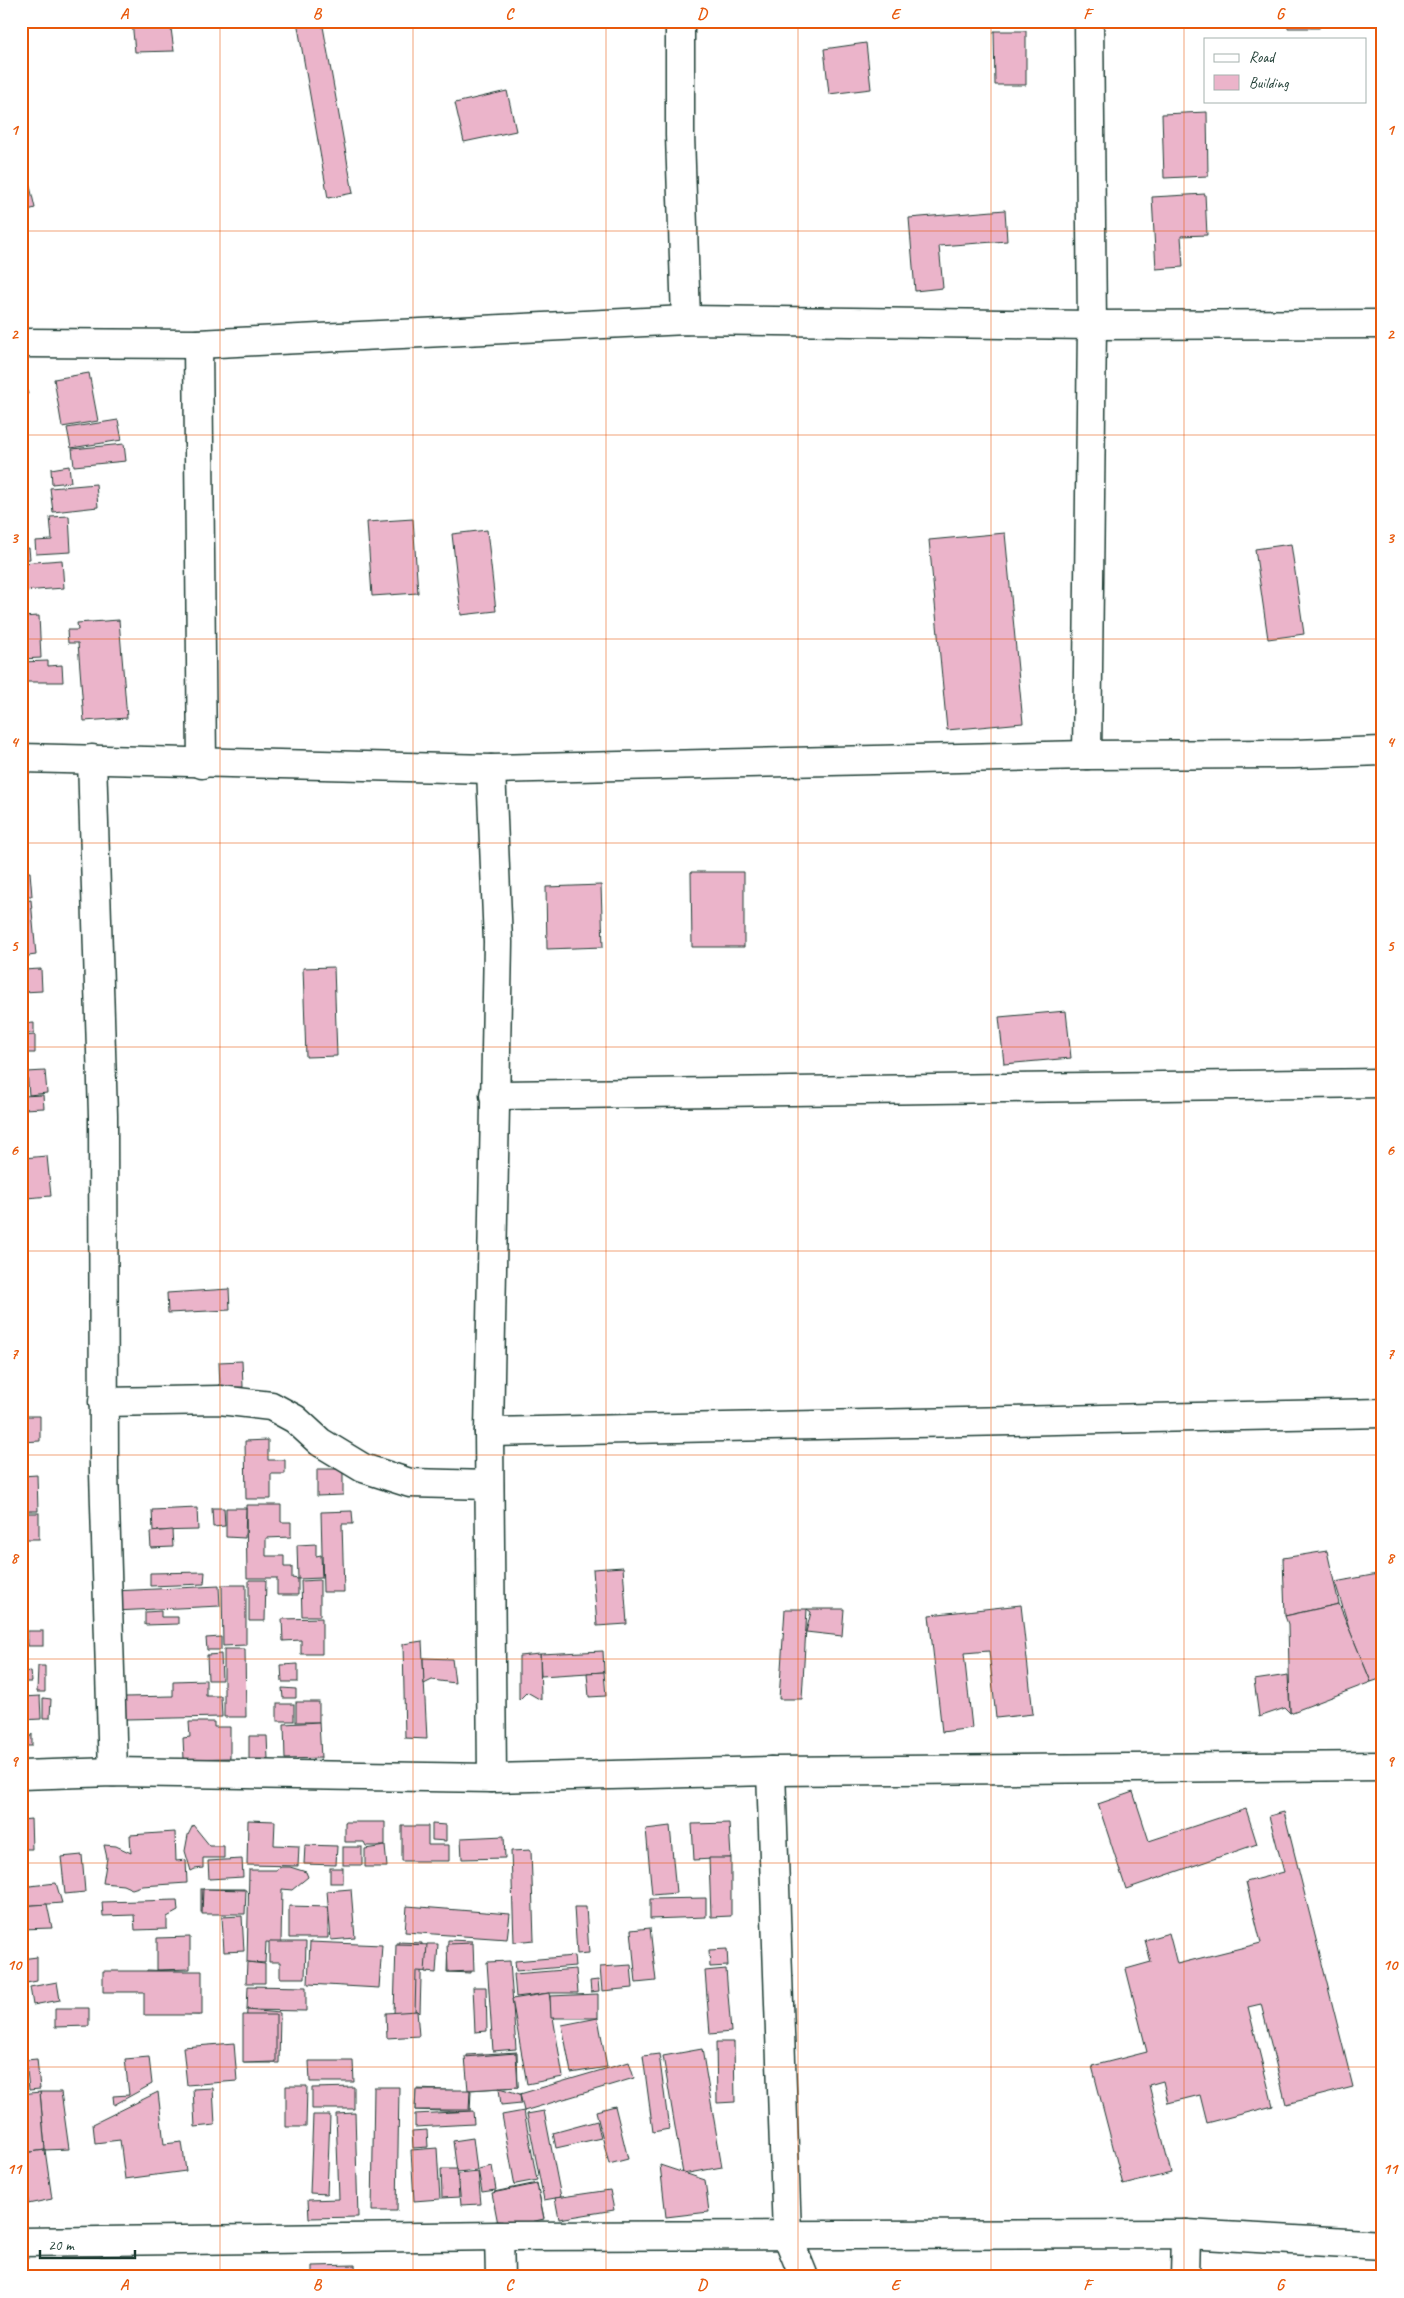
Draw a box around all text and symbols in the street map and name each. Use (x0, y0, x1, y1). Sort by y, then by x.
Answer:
text: A (120, 4, 130, 24)
text: B (313, 4, 323, 24)
text: C (505, 4, 515, 24)
text: D (697, 4, 708, 24)
text: E (891, 4, 902, 24)
text: F (1083, 4, 1094, 24)
text: G (1276, 4, 1286, 24)
legend (1204, 38, 1366, 102)
text: Road (1249, 48, 1276, 67)
text: Building (1249, 74, 1289, 93)
text: 1 (10, 120, 19, 140)
text: 1 (1386, 120, 1395, 140)
text: 2 (10, 324, 19, 344)
text: 2 (1386, 324, 1395, 344)
text: 3 (10, 528, 19, 548)
text: 3 (1386, 528, 1395, 548)
text: 4 (10, 732, 19, 752)
text: 4 (1386, 732, 1395, 752)
text: 5 (11, 936, 20, 956)
text: 5 (1387, 936, 1396, 956)
text: 6 (10, 1140, 19, 1160)
text: 6 (1386, 1140, 1395, 1160)
text: 7 (10, 1344, 19, 1364)
text: 7 (1386, 1344, 1395, 1364)
text: 8 (10, 1548, 19, 1568)
text: 8 (1386, 1548, 1395, 1568)
text: 9 (10, 1751, 19, 1771)
text: 9 (1386, 1751, 1395, 1771)
text: 10 (7, 1955, 23, 1975)
text: 10 (1383, 1955, 1399, 1975)
text: 11 (7, 2159, 23, 2179)
text: 11 (1383, 2159, 1399, 2179)
scale bar (40, 2228, 135, 2260)
text: 20 m (48, 2236, 75, 2255)
text: A (120, 2275, 130, 2295)
text: B (313, 2275, 323, 2295)
text: C (505, 2275, 515, 2295)
text: D (697, 2275, 708, 2295)
text: E (891, 2275, 902, 2295)
text: F (1083, 2275, 1094, 2295)
text: G (1276, 2275, 1286, 2295)

